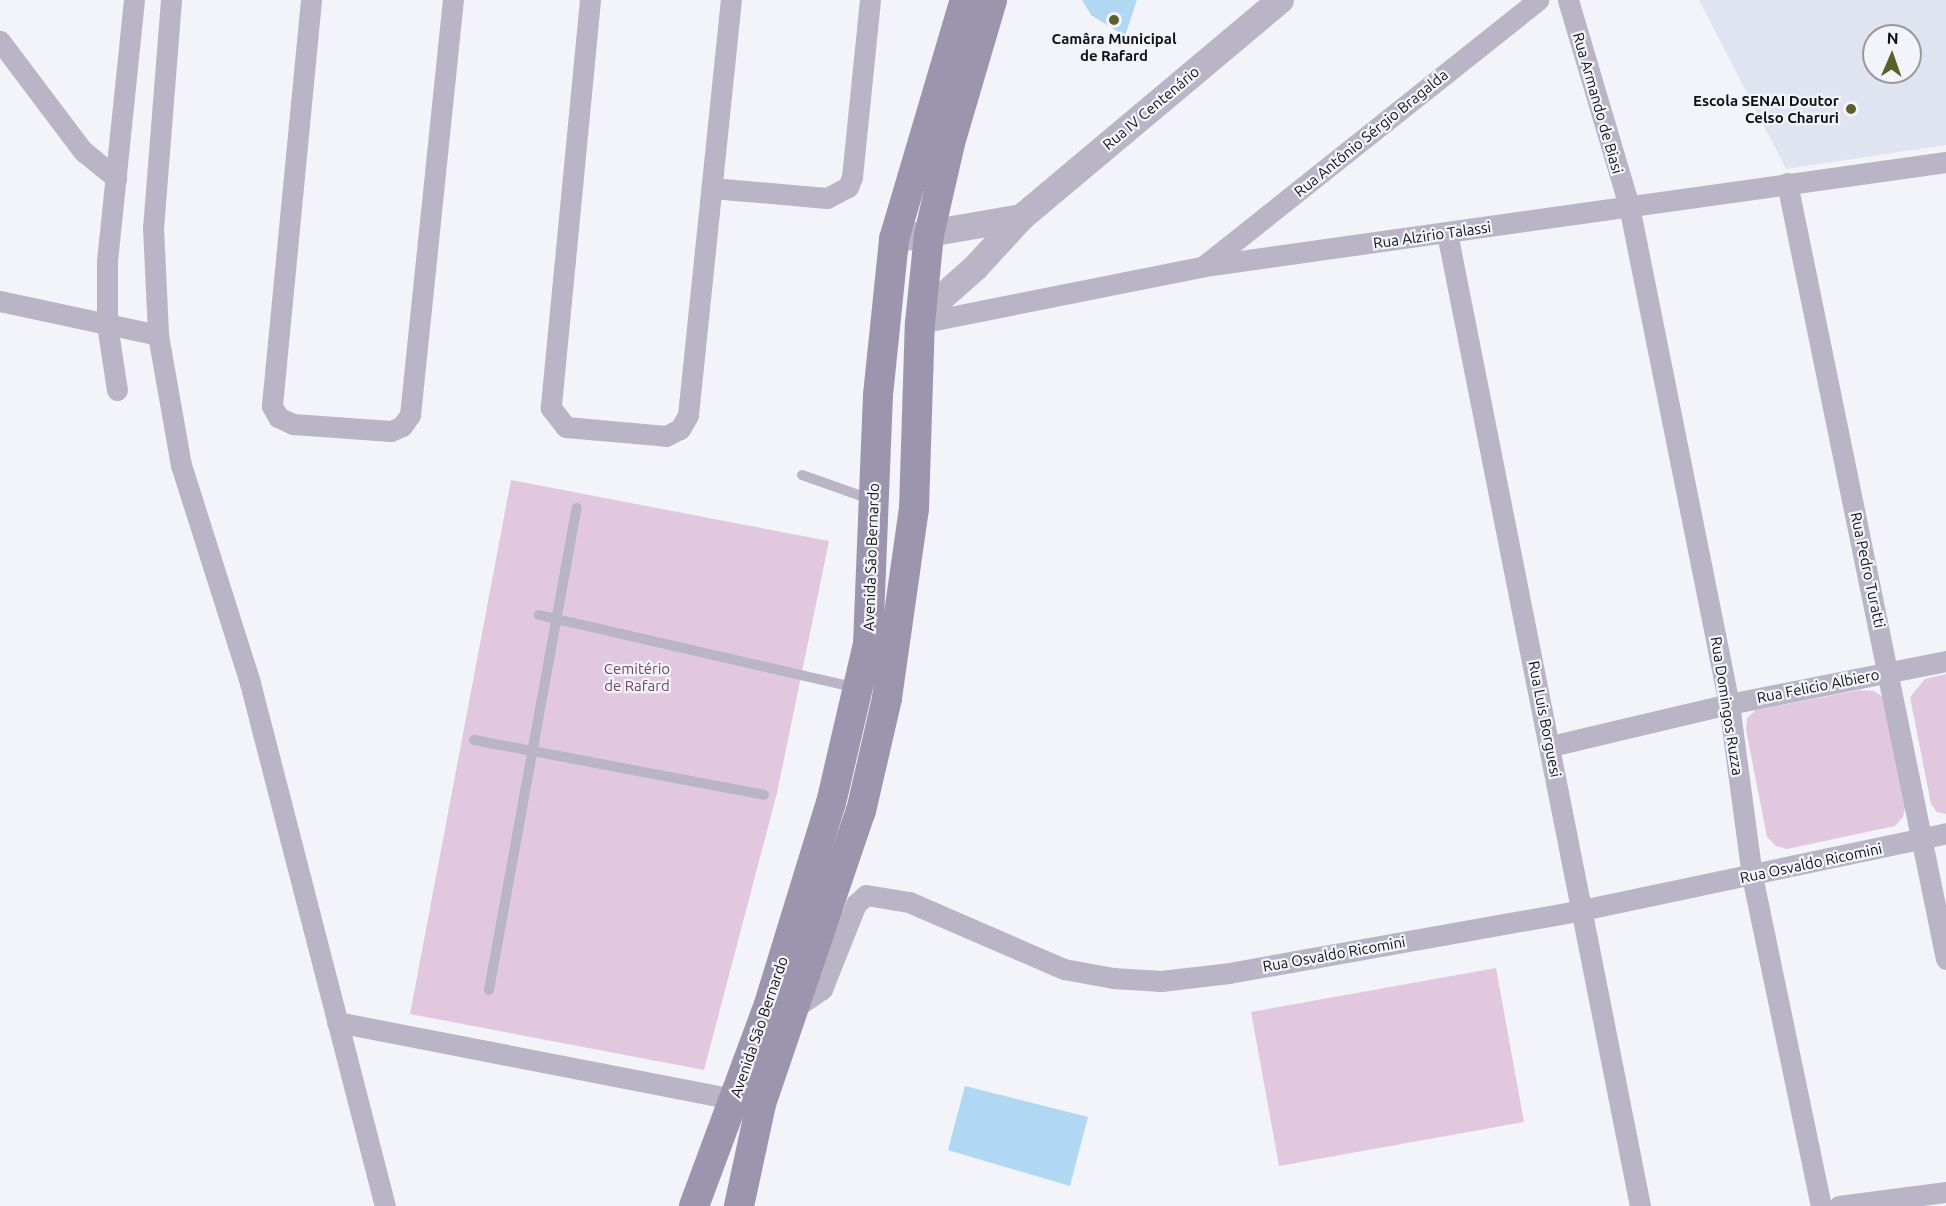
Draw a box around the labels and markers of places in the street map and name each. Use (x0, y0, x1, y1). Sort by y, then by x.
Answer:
marker: Camâra Municipal de Rafard (1107, 13, 1121, 27)
place label: Camâra Municipal de Rafard (1052, 29, 1176, 64)
place label: Escola SENAI Doutor Celso Charuri (1693, 91, 1839, 126)
marker: Escola SENAI Doutor Celso Charuri (1844, 102, 1858, 116)

